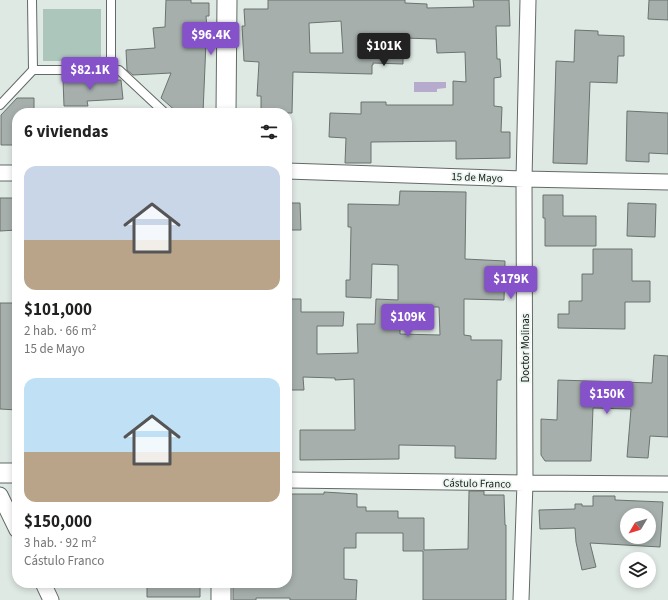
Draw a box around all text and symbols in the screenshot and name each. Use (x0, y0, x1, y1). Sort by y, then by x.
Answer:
pin: $96.4K (178, 22, 244, 56)
text: $96.4K (191, 26, 231, 44)
pin: $101K (356, 33, 412, 67)
text: $101K (366, 37, 402, 55)
pin: $82.1K (57, 57, 123, 91)
text: $82.1K (70, 61, 110, 79)
text: 6 viviendas (24, 120, 108, 144)
icon: filters (258, 121, 280, 143)
street label: 15 de Mayo (451, 169, 503, 186)
icon: home (116, 192, 188, 264)
pin: $179K (483, 266, 539, 300)
text: $179K (493, 270, 529, 288)
text: $101,000 (24, 298, 92, 322)
pin: $109K (380, 304, 436, 338)
text: $109K (390, 308, 426, 326)
street label: Doctor Molinas (518, 313, 533, 382)
text: 2 hab. · 66 m² (24, 322, 97, 340)
text: 15 de Mayo (24, 340, 85, 358)
pin: $150K (579, 381, 635, 415)
text: $150K (589, 385, 625, 403)
icon: home (116, 404, 188, 476)
street label: Cástulo Franco (443, 475, 511, 492)
north arrow (620, 508, 656, 544)
map controls (620, 508, 656, 588)
text: $150,000 (24, 510, 92, 534)
text: 3 hab. · 92 m² (24, 534, 97, 552)
text: Cástulo Franco (24, 552, 104, 570)
button: layers (620, 552, 656, 588)

